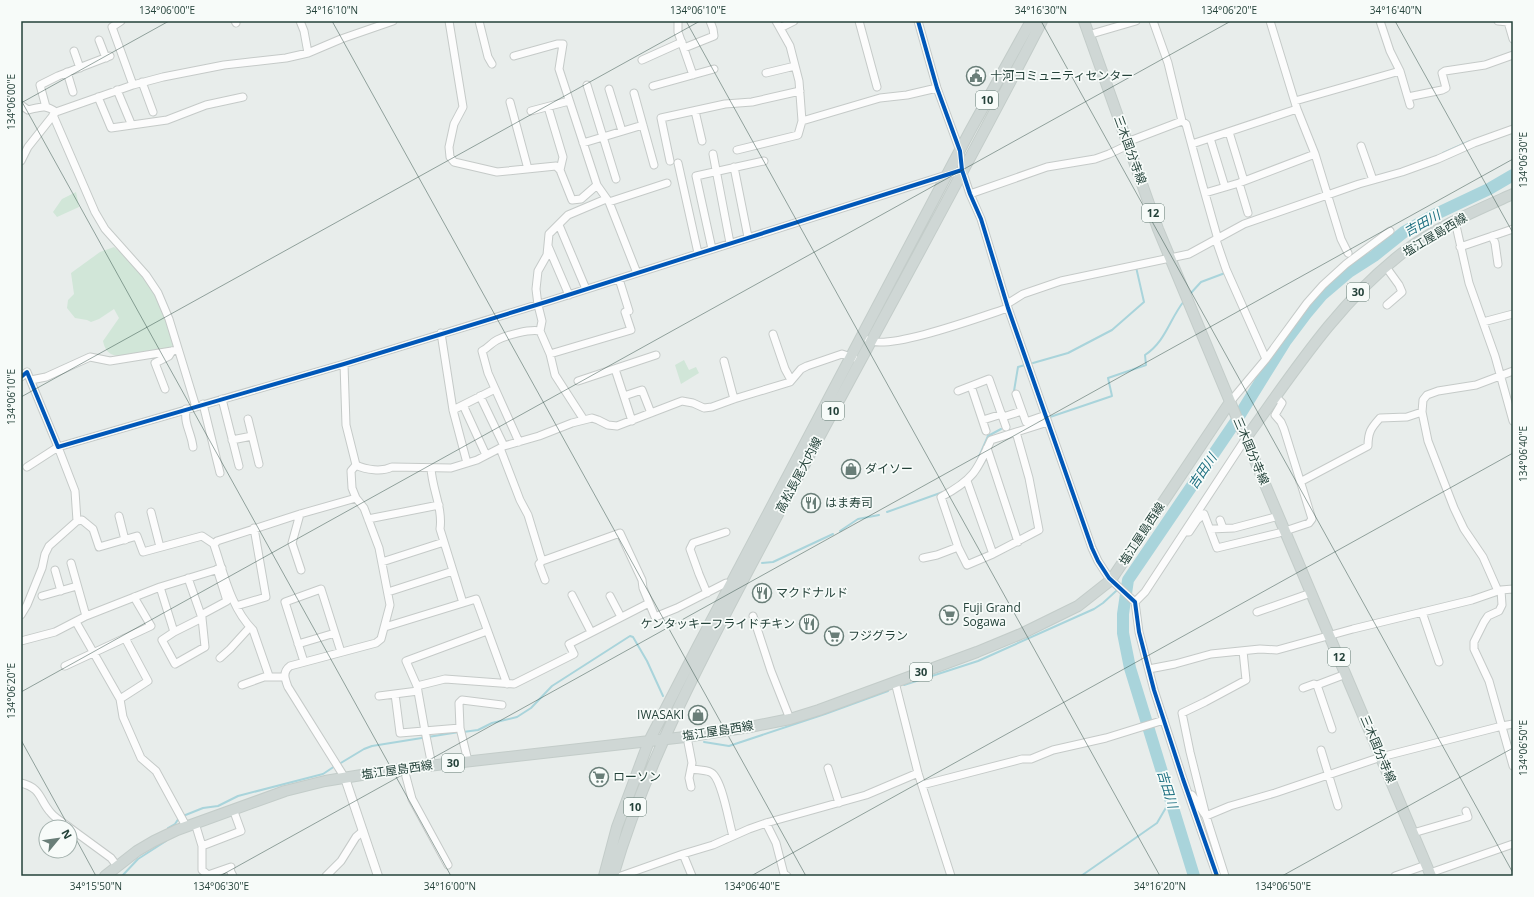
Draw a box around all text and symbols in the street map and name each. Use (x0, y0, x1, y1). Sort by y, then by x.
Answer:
text: 134°06'00"E (139, 3, 195, 17)
text: 34°16'10"N (306, 3, 358, 17)
text: 134°06'10"E (670, 3, 726, 17)
text: 34°16'30"N (1015, 3, 1067, 17)
text: 134°06'20"E (1201, 3, 1257, 17)
text: 34°16'40"N (1370, 3, 1422, 17)
public building icon: 十河コミュニティセンター (965, 65, 987, 87)
place label: 十河コミュニティセンター (990, 67, 1133, 84)
text: 134°06'00"E (4, 74, 18, 130)
road number: 10 (976, 91, 998, 109)
street label: 三木国分寺線 (1110, 113, 1151, 187)
text: 134°06'30"E (1516, 132, 1530, 188)
road number: 12 (1142, 204, 1164, 222)
water label: 吉田川 (1401, 205, 1445, 240)
street label: 塩江屋島西線 (1399, 209, 1470, 260)
road number: 30 (1347, 283, 1369, 301)
text: 134°06'10"E (4, 369, 18, 425)
road number: 10 (822, 402, 844, 420)
street label: 三木国分寺線 (1230, 414, 1273, 487)
text: 134°06'40"E (1516, 426, 1530, 482)
street label: 高松長尾大内線 (771, 434, 826, 516)
water label: 吉田川 (1184, 448, 1221, 492)
shop icon: ダイソー (840, 458, 862, 480)
place label: ダイソー (865, 460, 913, 477)
restaurant icon: はま寿司 (800, 492, 822, 514)
place label: はま寿司 (825, 494, 873, 511)
street label: 塩江屋島西線 (1115, 499, 1168, 569)
restaurant icon: マクドナルド (751, 582, 773, 604)
place label: マクドナルド (776, 584, 848, 601)
place label: Fuji Grand Sogawa (963, 599, 1021, 630)
supermarket icon: Fuji Grand Sogawa (938, 604, 960, 626)
restaurant icon: ケンタッキーフライドチキン (798, 613, 820, 635)
place label: ケンタッキーフライドチキン (640, 615, 795, 632)
supermarket icon: フジグラン (823, 625, 845, 647)
place label: フジグラン (848, 627, 908, 644)
road number: 12 (1328, 648, 1350, 666)
text: 134°06'20"E (4, 663, 18, 719)
road number: 30 (910, 663, 932, 681)
shop icon: IWASAKI (687, 704, 709, 726)
place label: IWASAKI (637, 706, 684, 723)
street label: 三木国分寺線 (1357, 712, 1400, 785)
street label: 塩江屋島西線 (681, 716, 755, 745)
text: 134°06'50"E (1516, 720, 1530, 776)
road number: 30 (442, 754, 464, 772)
street label: 塩江屋島西線 (360, 756, 434, 783)
supermarket icon: ローソン (588, 766, 610, 788)
place label: ローソン (613, 768, 661, 785)
water label: 吉田川 (1154, 768, 1183, 812)
road number: 10 (624, 798, 646, 816)
north arrow (38, 819, 78, 859)
text: N (58, 826, 76, 841)
text: 34°15'50"N (70, 879, 122, 893)
text: 134°06'30"E (193, 879, 249, 893)
text: 34°16'00"N (424, 879, 476, 893)
text: 134°06'40"E (724, 879, 780, 893)
text: 34°16'20"N (1134, 879, 1186, 893)
text: 134°06'50"E (1255, 879, 1311, 893)

